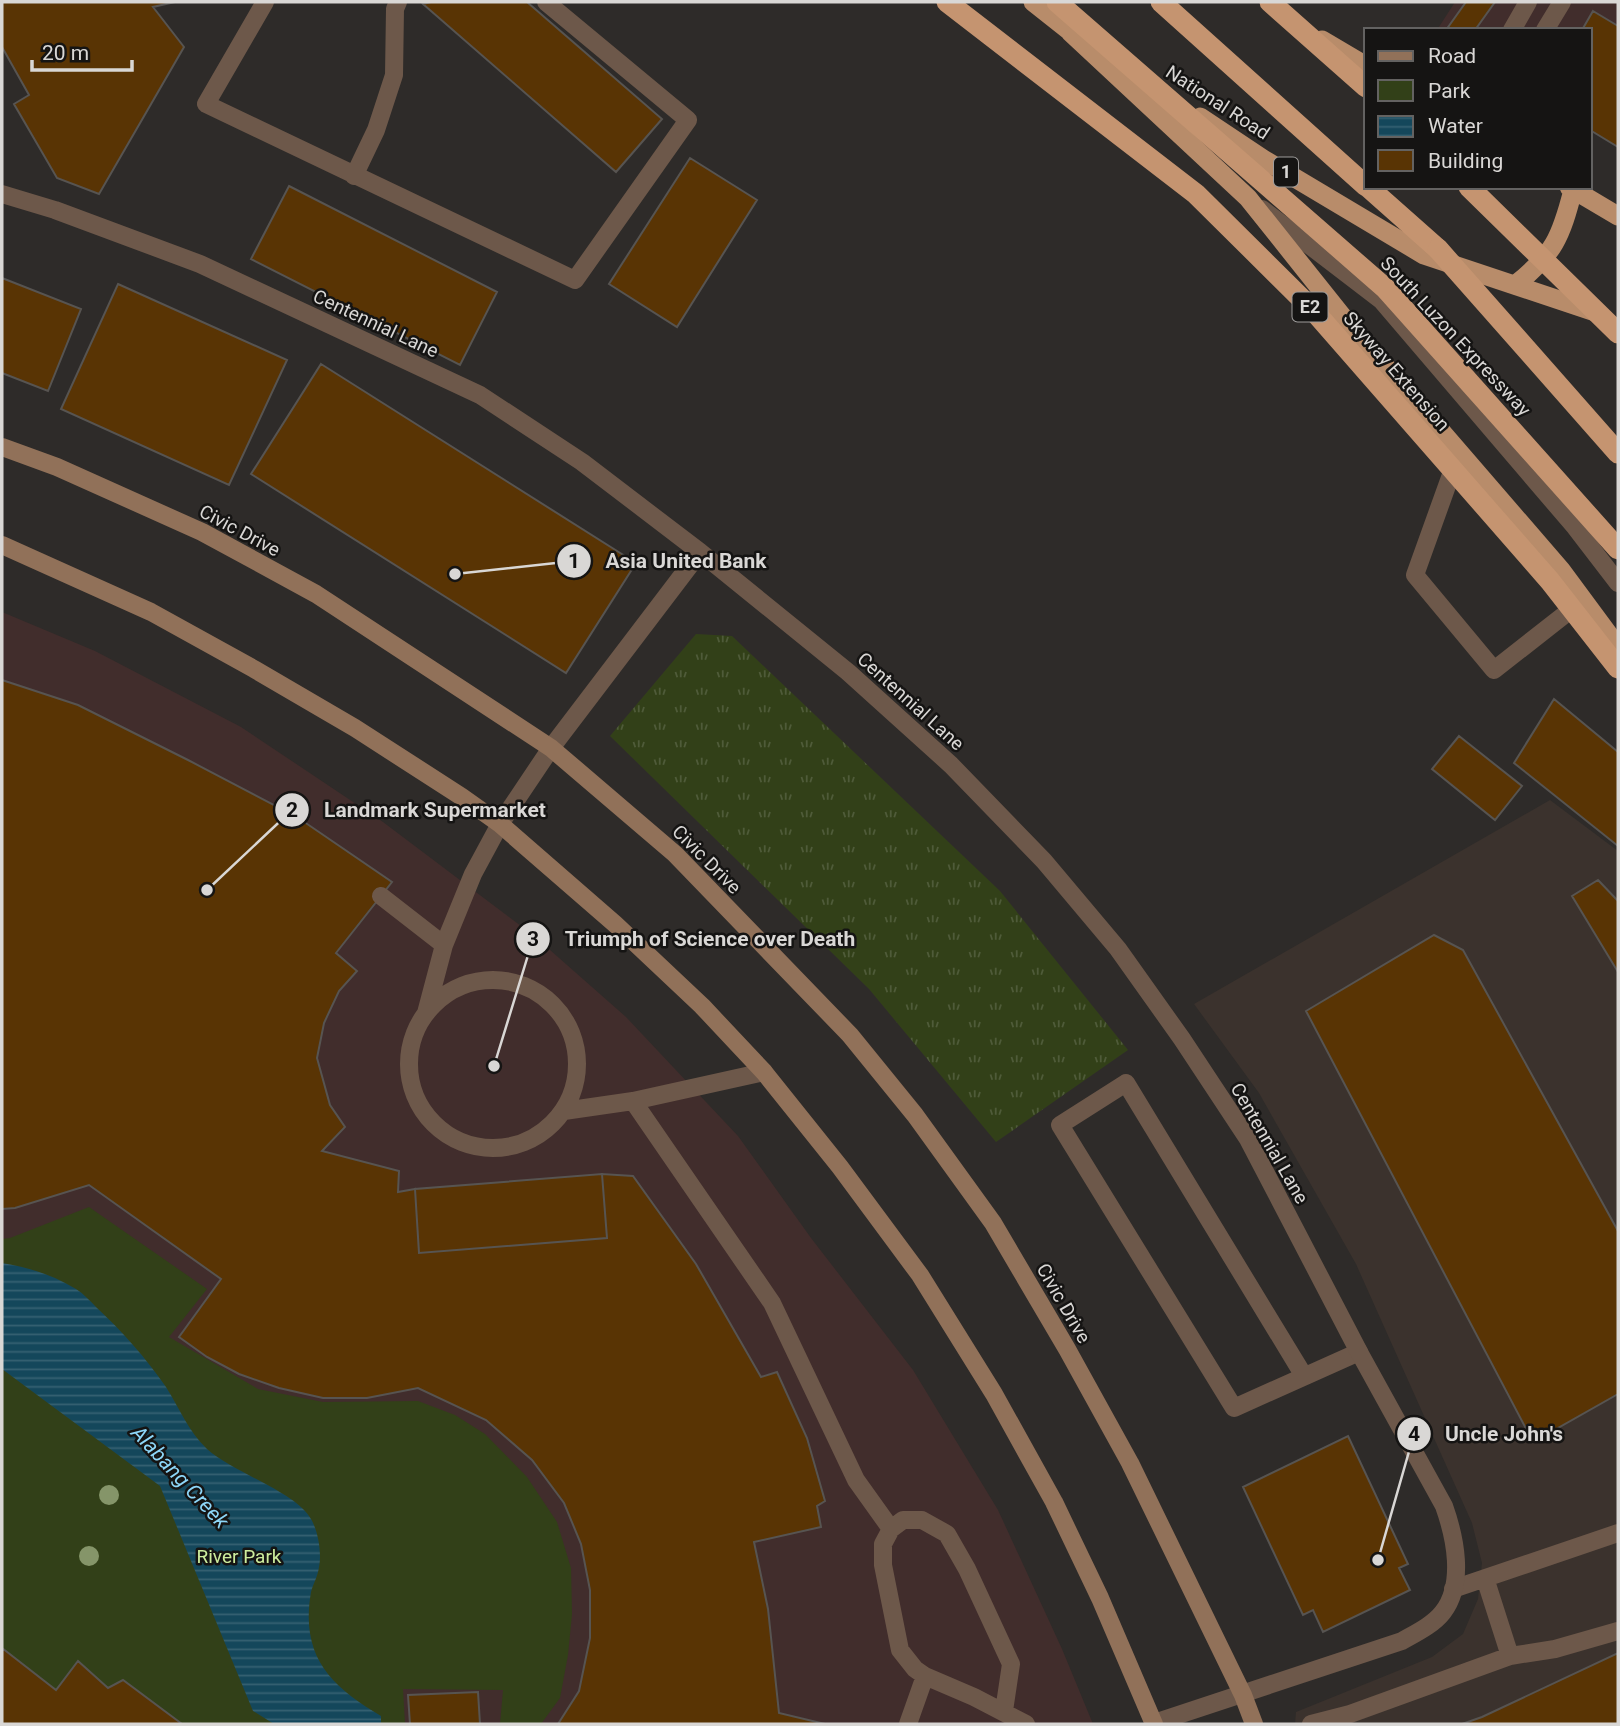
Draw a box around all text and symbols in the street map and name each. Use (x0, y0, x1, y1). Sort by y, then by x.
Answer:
scale bar (32, 28, 131, 72)
legend (1364, 28, 1592, 189)
text: 20 m (42, 41, 89, 65)
text: Road (1428, 44, 1476, 68)
street label: National Road (1161, 60, 1274, 145)
text: Park (1428, 79, 1471, 103)
text: Water (1428, 114, 1483, 138)
text: Building (1428, 149, 1503, 173)
road number: 1 (1274, 158, 1298, 187)
street label: South Luzon Expressway (1376, 252, 1536, 421)
street label: Centennial Lane (309, 284, 442, 363)
road number: E2 (1292, 292, 1328, 321)
street label: Skyway Extension (1338, 307, 1455, 436)
street label: Civic Drive (195, 500, 284, 561)
callout: Asia United Bank (557, 540, 781, 582)
text: 1 (568, 549, 580, 573)
text: Asia United Bank (605, 549, 767, 573)
street label: Centennial Lane (853, 647, 969, 755)
callout: Landmark Supermarket (275, 789, 560, 831)
text: 2 (286, 798, 298, 822)
text: Landmark Supermarket (324, 798, 546, 822)
street label: Civic Drive (667, 820, 746, 899)
callout: Triumph of Science over Death (516, 918, 869, 960)
text: 3 (527, 927, 539, 951)
text: Triumph of Science over Death (565, 927, 855, 951)
street label: Centennial Lane (1226, 1079, 1313, 1208)
street label: Civic Drive (1032, 1259, 1096, 1347)
callout: Uncle John's (1396, 1413, 1577, 1455)
water label: Alabang Creek (126, 1420, 234, 1534)
text: 4 (1408, 1422, 1420, 1446)
text: Uncle John's (1445, 1422, 1563, 1446)
park label: River Park (197, 1545, 282, 1568)

